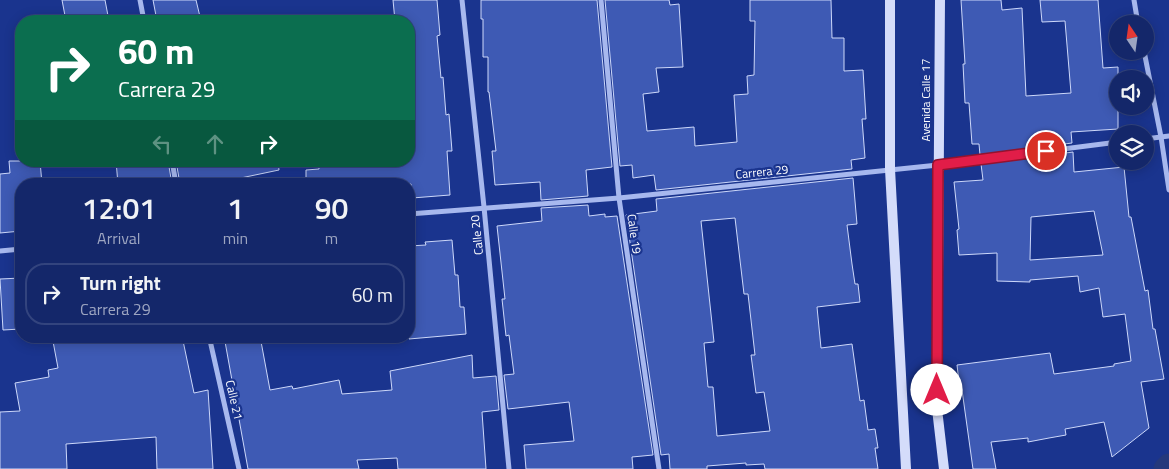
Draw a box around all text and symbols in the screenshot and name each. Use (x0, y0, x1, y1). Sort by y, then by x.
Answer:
north arrow (1109, 15, 1154, 60)
map controls (1109, 15, 1154, 170)
text: 60 m (118, 24, 194, 78)
icon: right (35, 35, 100, 100)
street label: Avenida Calle 17 (916, 59, 935, 141)
button: sound (1109, 70, 1154, 115)
text: Carrera 29 (118, 72, 215, 106)
button: layers (1109, 125, 1154, 170)
icon: left (148, 130, 176, 158)
icon: ahead (201, 130, 229, 158)
icon: right (254, 130, 282, 158)
pin (1025, 130, 1067, 172)
icon: arrive (1032, 137, 1060, 165)
street label: Carrera 29 (735, 159, 790, 184)
text: 12:01 (82, 185, 156, 231)
text: 1 (227, 185, 244, 231)
text: 90 (315, 185, 348, 231)
street label: Calle 19 (622, 213, 647, 255)
street label: Calle 20 (465, 214, 488, 256)
text: Arrival (97, 226, 141, 250)
text: min (223, 226, 248, 250)
text: m (325, 226, 338, 250)
text: Turn right (80, 268, 161, 297)
icon: right (37, 280, 65, 308)
text: 60 m (352, 280, 393, 309)
text: Carrera 29 (80, 297, 151, 321)
position arrow (910, 363, 962, 415)
street label: Calle 21 (221, 378, 248, 422)

